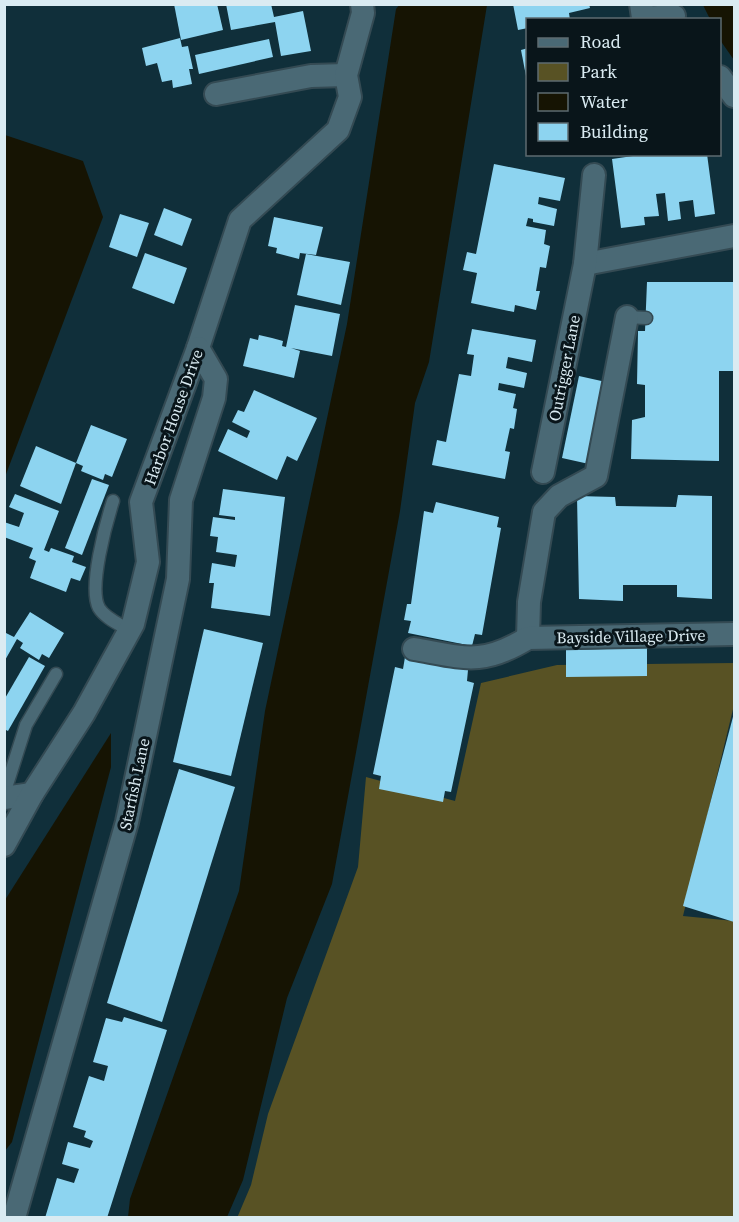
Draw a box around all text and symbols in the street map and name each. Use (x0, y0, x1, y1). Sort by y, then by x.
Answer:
legend (526, 18, 721, 156)
text: Road (580, 29, 621, 54)
text: Park (580, 59, 617, 84)
text: Water (580, 89, 628, 114)
text: Building (580, 119, 648, 144)
street label: Outrigger Lane (543, 313, 585, 423)
street label: Harbor House Drive (138, 346, 208, 488)
street label: Bayside Village Drive (556, 624, 706, 648)
street label: Starfish Lane (114, 736, 154, 832)

